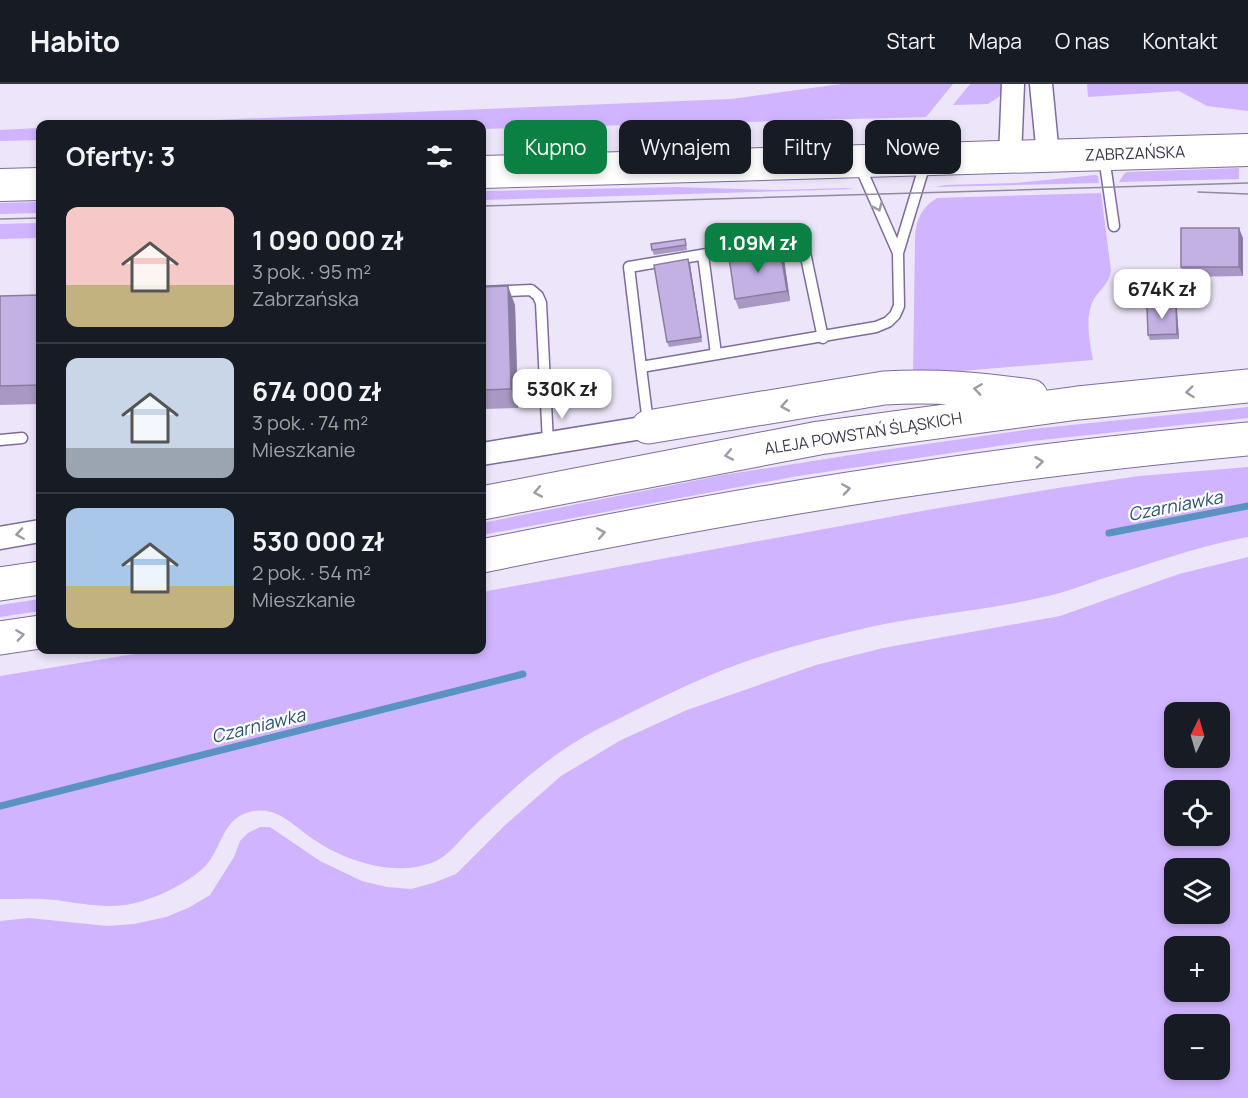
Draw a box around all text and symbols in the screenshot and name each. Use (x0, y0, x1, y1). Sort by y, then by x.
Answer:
text: Habito (30, 22, 120, 60)
text: Start (887, 27, 936, 55)
text: Mapa (969, 27, 1022, 55)
text: O nas (1055, 27, 1110, 55)
text: Kontakt (1143, 27, 1218, 55)
chip: Kupno (504, 120, 607, 174)
chip: Wynajem (619, 120, 751, 174)
chip: Filtry (763, 120, 853, 174)
chip: Nowe (865, 120, 961, 174)
text: Oferty: 3 (66, 138, 175, 174)
icon: filters (423, 140, 456, 173)
street label: ZABRZAŃSKA (1085, 140, 1185, 166)
one-way arrow (870, 201, 882, 212)
text: 1 090 000 zł (252, 222, 404, 258)
pin: 1.09M zł (696, 223, 820, 274)
text: 1.09M zł (719, 229, 797, 256)
icon: home (114, 231, 186, 303)
text: 3 pok. · 95 m² (252, 258, 371, 285)
pin: 674K zł (1107, 269, 1217, 320)
text: 674K zł (1128, 275, 1196, 302)
text: Zabrzańska (252, 285, 359, 312)
pin: 530K zł (507, 369, 617, 420)
text: 674 000 zł (252, 373, 382, 409)
text: 530K zł (527, 375, 597, 402)
icon: home (114, 382, 186, 454)
one-way arrow (974, 384, 983, 396)
one-way arrow (1185, 385, 1194, 398)
one-way arrow (780, 399, 790, 411)
street label: ALEJA POWSTAŃ ŚLĄSKICH (763, 406, 963, 460)
text: 3 pok. · 74 m² (252, 409, 368, 436)
text: Mieszkanie (252, 436, 356, 463)
one-way arrow (725, 448, 735, 461)
one-way arrow (1034, 457, 1043, 469)
one-way arrow (841, 484, 850, 496)
water label: Czarniawka (1126, 484, 1225, 526)
one-way arrow (533, 485, 543, 498)
text: 530 000 zł (252, 523, 384, 559)
one-way arrow (596, 527, 606, 540)
one-way arrow (16, 528, 25, 540)
icon: home (114, 532, 186, 604)
text: 2 pok. · 54 m² (252, 559, 371, 586)
text: Mieszkanie (252, 586, 356, 613)
one-way arrow (16, 630, 25, 642)
water label: Czarniawka (209, 702, 308, 748)
north arrow (1164, 702, 1230, 768)
map controls (1164, 702, 1230, 1080)
button: locate (1164, 780, 1230, 846)
button: layers (1164, 858, 1230, 924)
button: + (1164, 936, 1230, 1002)
button: − (1164, 1014, 1230, 1080)

